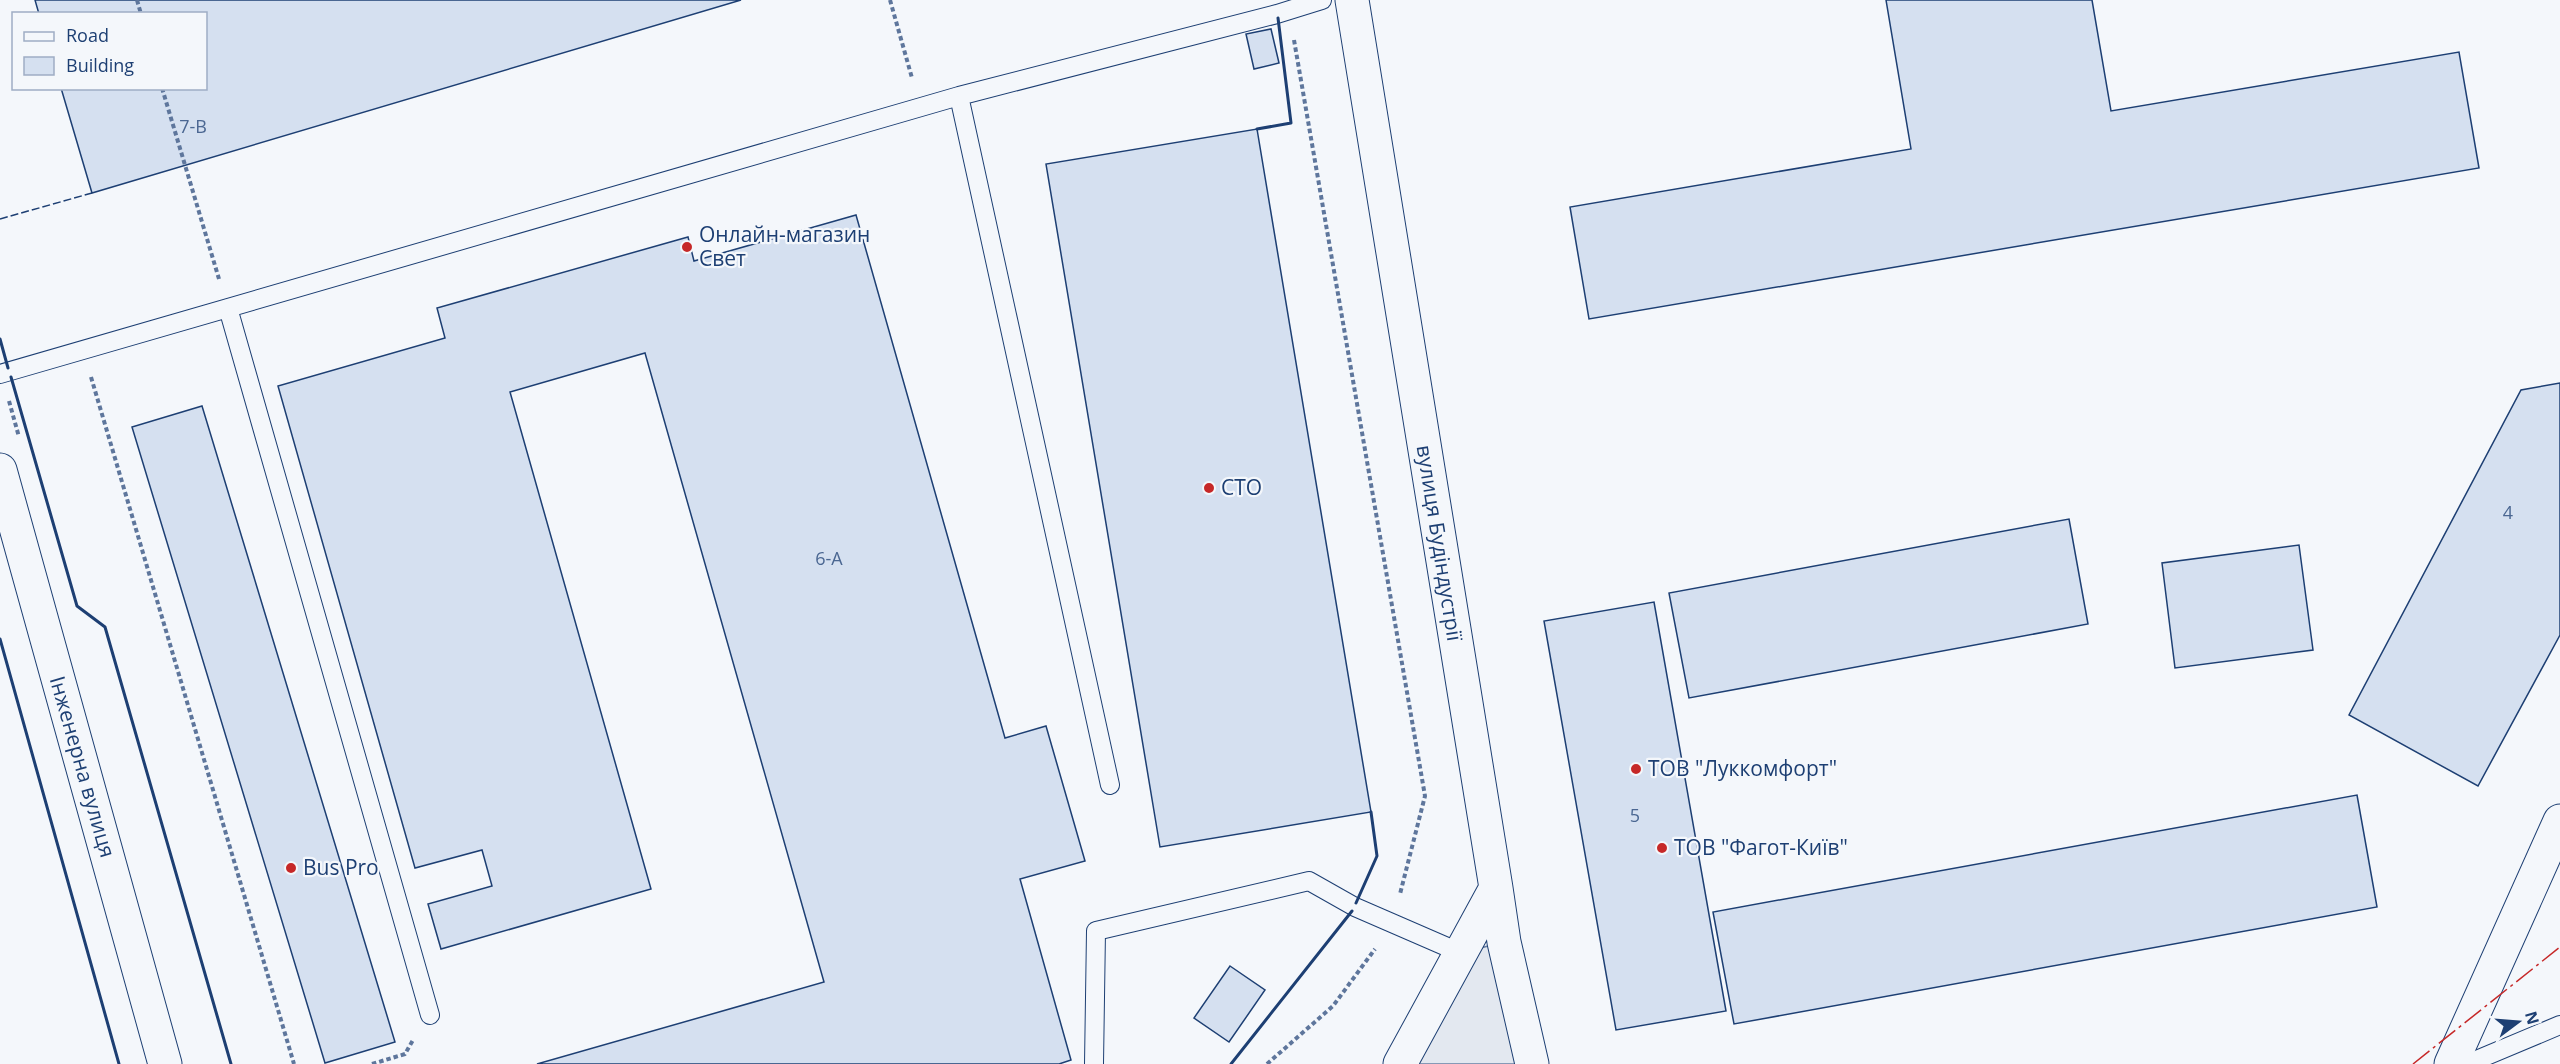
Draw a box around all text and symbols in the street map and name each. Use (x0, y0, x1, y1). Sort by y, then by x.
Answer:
legend (12, 12, 207, 90)
text: Road (66, 23, 109, 47)
text: Building (66, 53, 134, 77)
house number: 7-В (179, 114, 207, 138)
place label: Онлайн-магазин Свет (699, 220, 870, 272)
marker: Онлайн-магазин Свет (680, 240, 694, 254)
street label: вулиця Будіндустрії (1411, 443, 1469, 644)
place label: СТО (1221, 473, 1262, 501)
marker: СТО (1202, 481, 1216, 495)
house number: 4 (2503, 500, 2513, 524)
house number: 6-А (815, 546, 843, 570)
street label: Інженерна вулиця (44, 673, 122, 861)
place label: ТОВ "Луккомфорт" (1648, 754, 1837, 782)
marker: ТОВ "Луккомфорт" (1629, 762, 1643, 776)
house number: 5 (1630, 803, 1640, 827)
place label: ТОВ "Фагот-Київ" (1674, 833, 1848, 861)
marker: ТОВ "Фагот-Київ" (1655, 841, 1669, 855)
place label: Bus Pro (303, 853, 379, 881)
marker: Bus Pro (284, 861, 298, 875)
north arrow (2488, 992, 2548, 1052)
text: N (2520, 1009, 2545, 1027)

